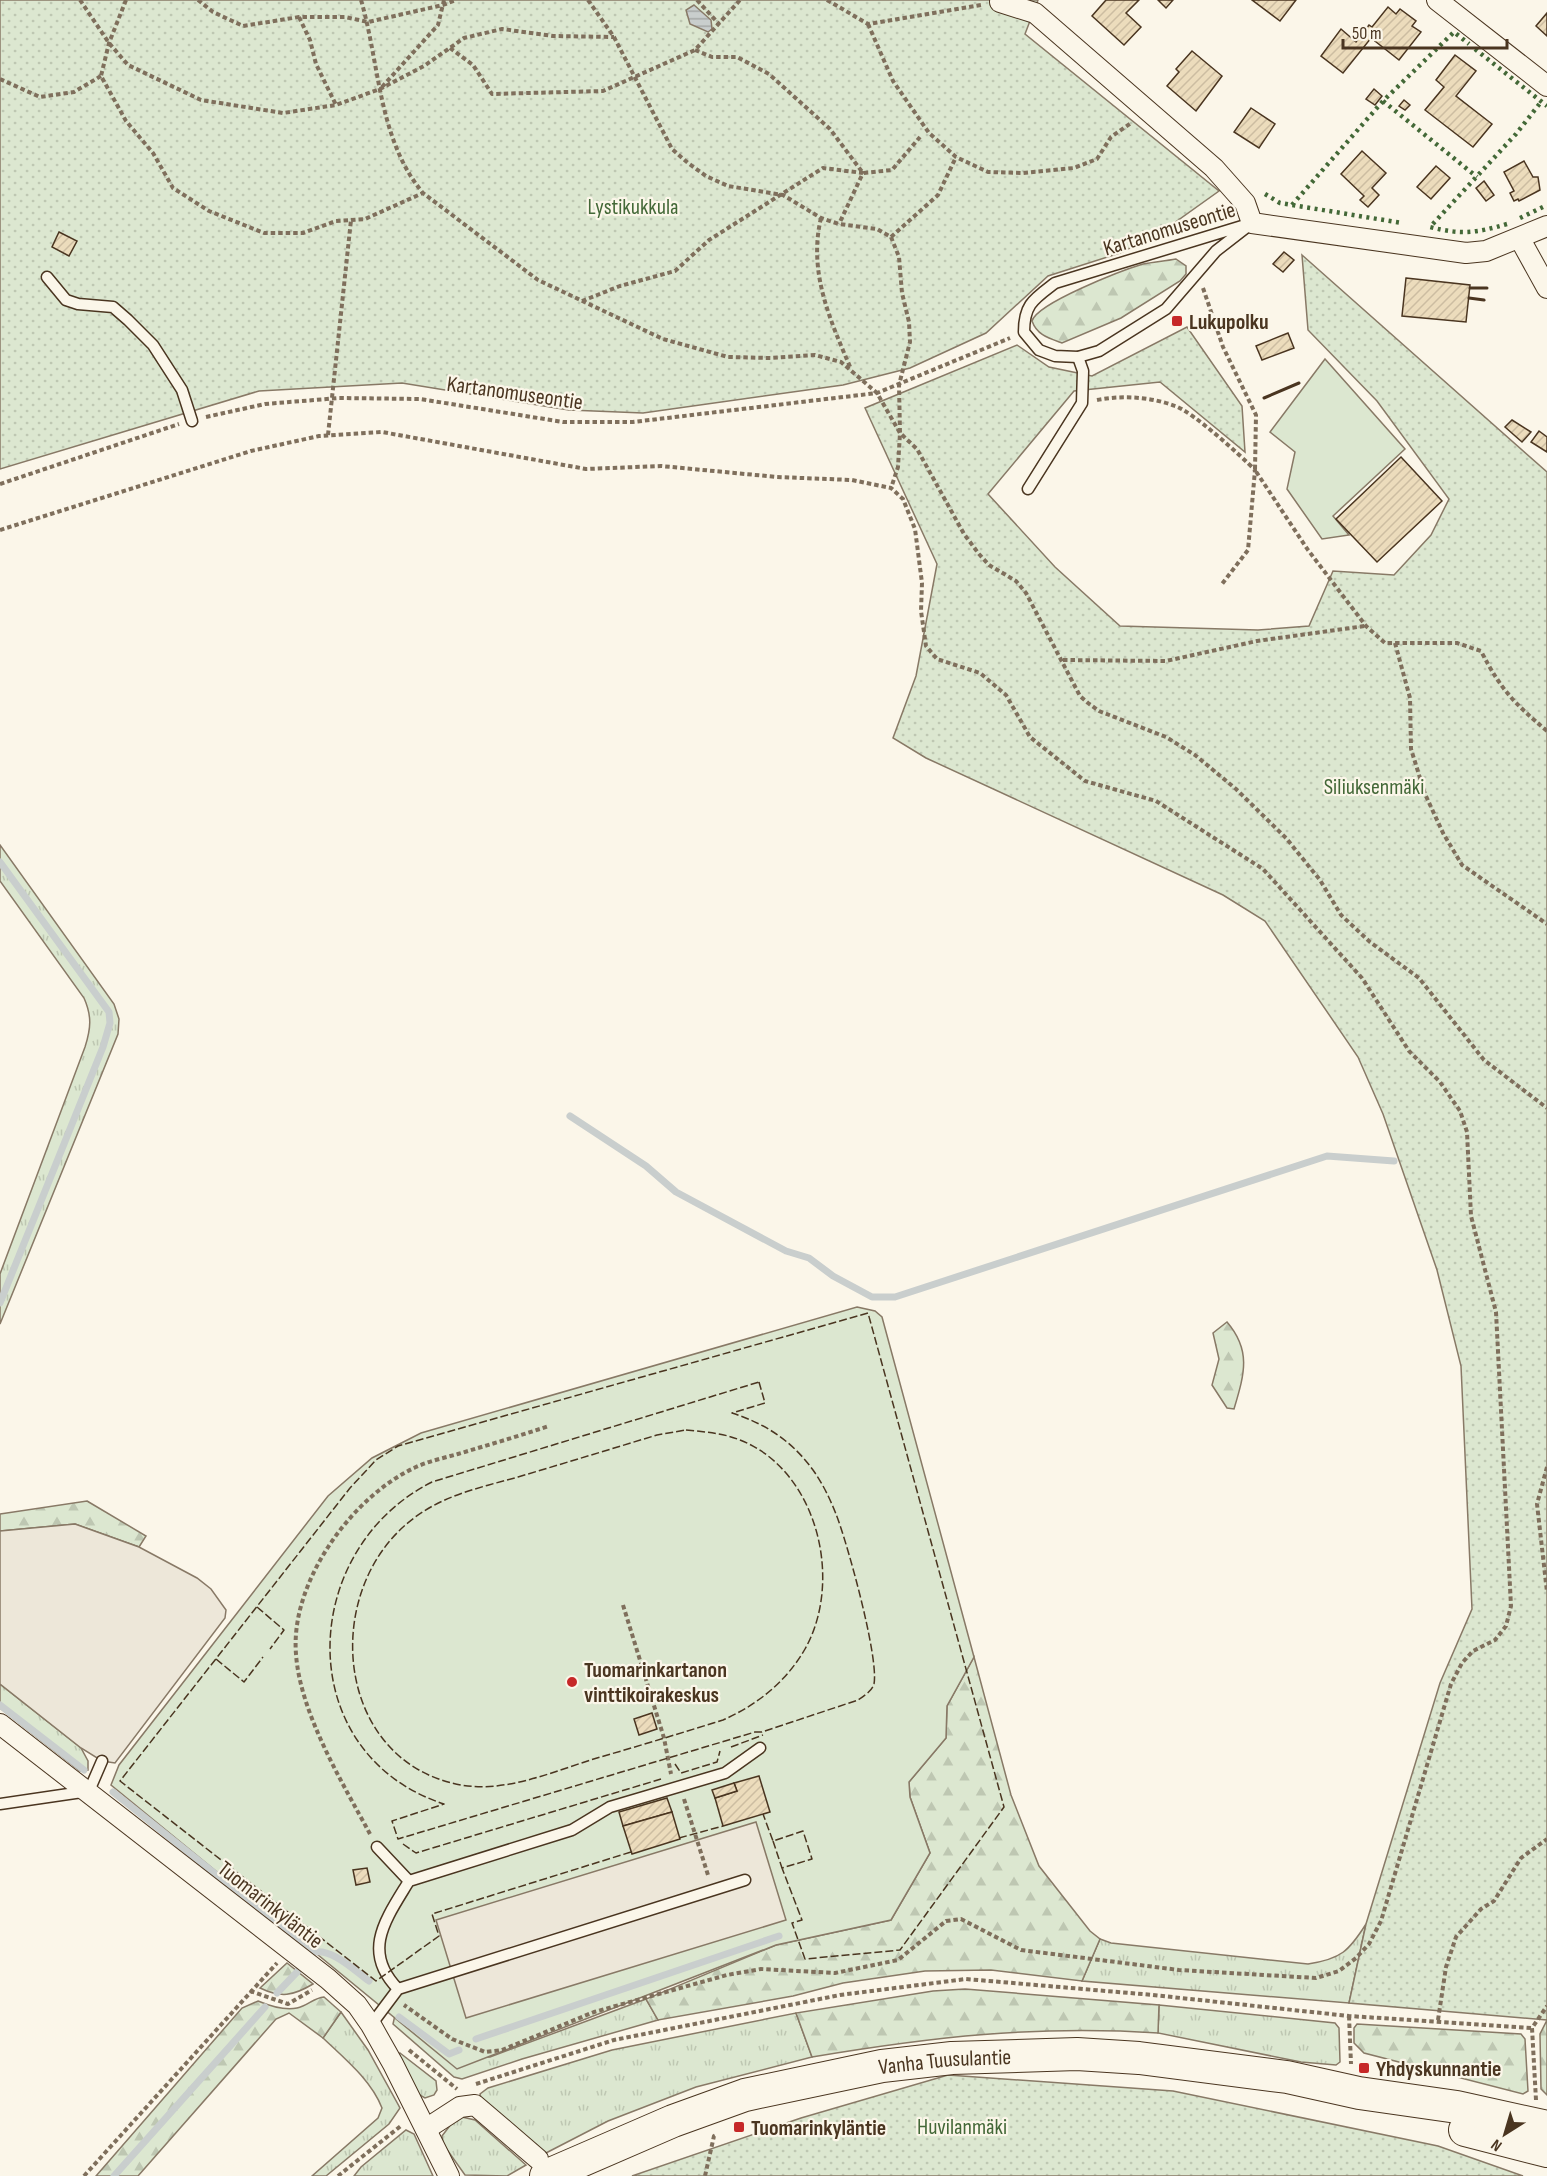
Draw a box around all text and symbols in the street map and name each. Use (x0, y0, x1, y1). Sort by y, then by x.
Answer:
scale bar (1343, 12, 1506, 50)
text: 50 m (1352, 23, 1382, 44)
park label: Lystikukkula (588, 194, 679, 221)
street label: Kartanomuseontie (1100, 197, 1239, 262)
place label: Lukupolku (1189, 309, 1269, 336)
marker: Lukupolku (1170, 314, 1184, 328)
street label: Kartanomuseontie (445, 371, 584, 416)
park label: Siliuksenmäki (1324, 774, 1424, 801)
place label: Tuomarinkartanon vinttikoirakeskus (584, 1657, 727, 1709)
marker: Tuomarinkartanon vinttikoirakeskus (565, 1675, 579, 1689)
street label: Tuomarinkyläntie (212, 1856, 328, 1955)
street label: Vanha Tuusulantie (877, 2044, 1012, 2081)
place label: Yhdyskunnantie (1376, 2056, 1501, 2083)
marker: Yhdyskunnantie (1357, 2061, 1371, 2075)
north arrow (1475, 2104, 1535, 2164)
park label: Huvilanmäki (917, 2114, 1007, 2141)
place label: Tuomarinkyläntie (751, 2115, 886, 2142)
marker: Tuomarinkyläntie (732, 2120, 746, 2134)
text: N (1488, 2135, 1506, 2155)

